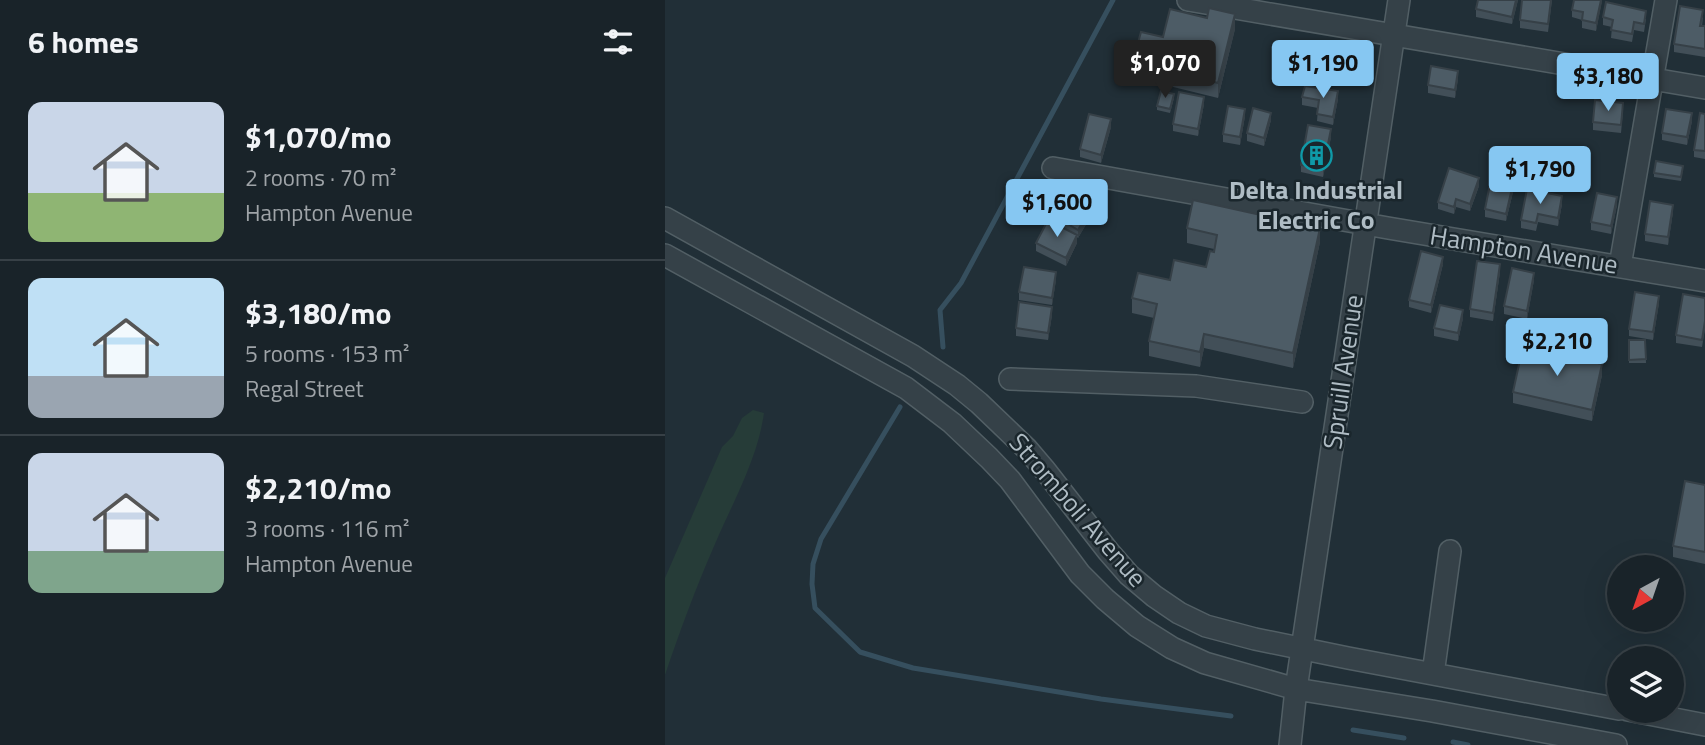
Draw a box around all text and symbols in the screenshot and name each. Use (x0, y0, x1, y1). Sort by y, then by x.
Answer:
text: 6 homes (28, 19, 139, 65)
icon: filters (599, 23, 637, 61)
pin: $1,070 (1108, 41, 1222, 100)
pin: $1,190 (1266, 41, 1380, 100)
text: $1,070 (1130, 45, 1200, 80)
text: $1,190 (1288, 45, 1358, 80)
pin: $3,180 (1551, 54, 1665, 113)
text: $3,180 (1573, 58, 1643, 93)
text: $1,070/mo (245, 114, 391, 160)
icon: home (84, 130, 168, 214)
building icon: Delta Industrial Electric Co (1299, 138, 1333, 172)
pin: $1,790 (1483, 146, 1597, 206)
text: $1,790 (1505, 151, 1575, 186)
text: 2 rooms · 70 m² (245, 160, 396, 195)
place label: Delta Industrial Electric Co (1229, 170, 1403, 239)
pin: $1,600 (1000, 180, 1114, 239)
text: $1,600 (1022, 184, 1092, 219)
text: Hampton Avenue (245, 195, 413, 230)
street label: Hampton Avenue (1427, 215, 1621, 284)
text: $3,180/mo (245, 290, 391, 336)
street label: Spruill Avenue (1312, 292, 1373, 452)
icon: home (84, 306, 168, 390)
pin: $2,210 (1500, 318, 1614, 378)
text: $2,210 (1522, 323, 1592, 358)
text: 5 rooms · 153 m² (245, 336, 409, 371)
text: Regal Street (245, 371, 364, 406)
street label: Stromboli Avenue (1000, 424, 1157, 595)
text: $2,210/mo (245, 465, 391, 511)
icon: home (84, 481, 168, 565)
text: 3 rooms · 116 m² (245, 511, 409, 546)
text: Hampton Avenue (245, 546, 413, 581)
north arrow (1607, 555, 1683, 632)
map controls (1607, 555, 1684, 723)
button: layers (1607, 646, 1684, 723)

